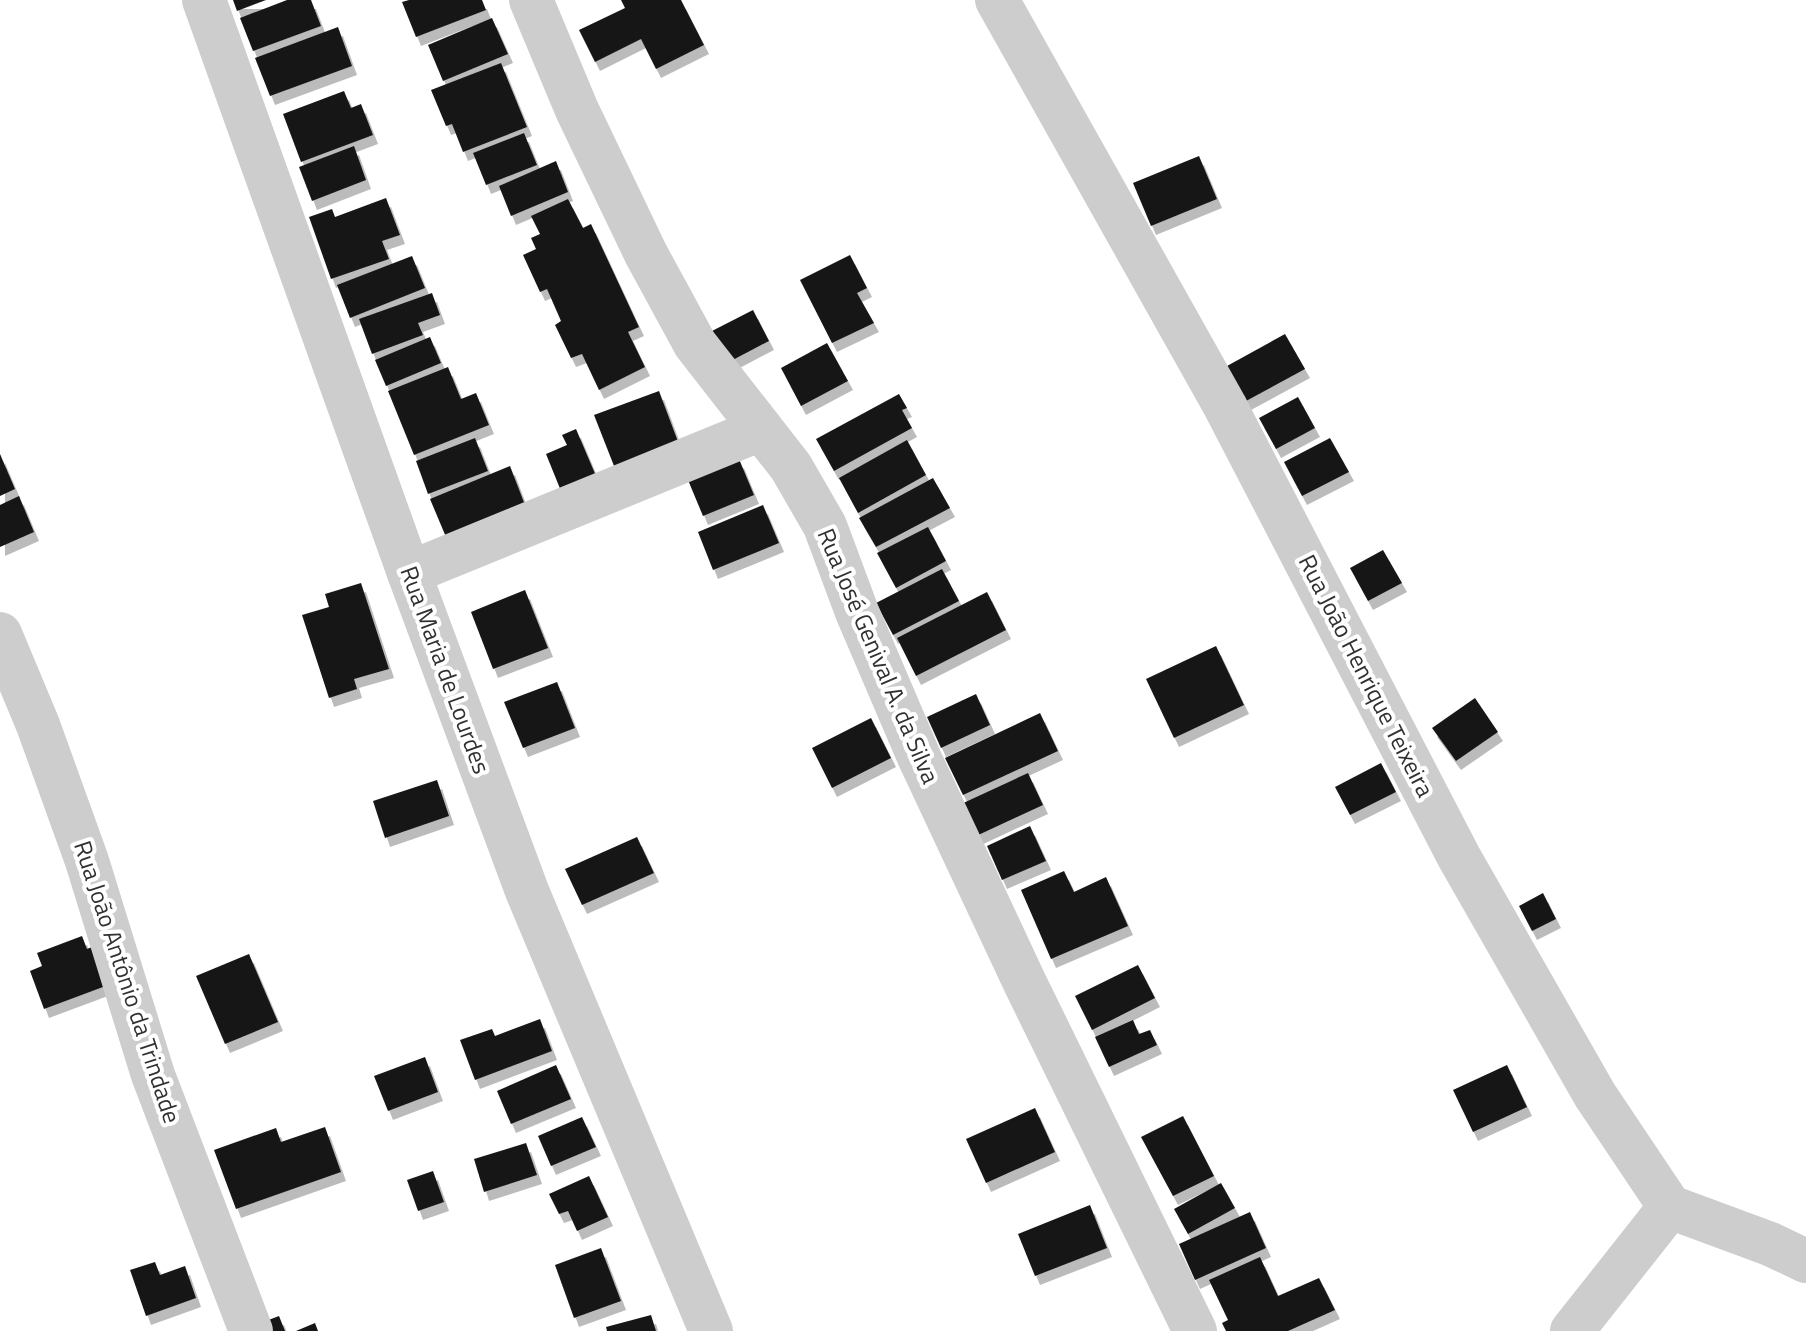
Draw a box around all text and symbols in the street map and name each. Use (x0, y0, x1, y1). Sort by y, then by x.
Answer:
street label: Rua José Genival A. da Silva (809, 522, 949, 789)
street label: Rua João Henrique Teixeira (1290, 548, 1444, 803)
street label: Rua Maria de Lourdes (392, 561, 500, 779)
street label: Rua João Antônio da Trindade (65, 836, 191, 1128)

